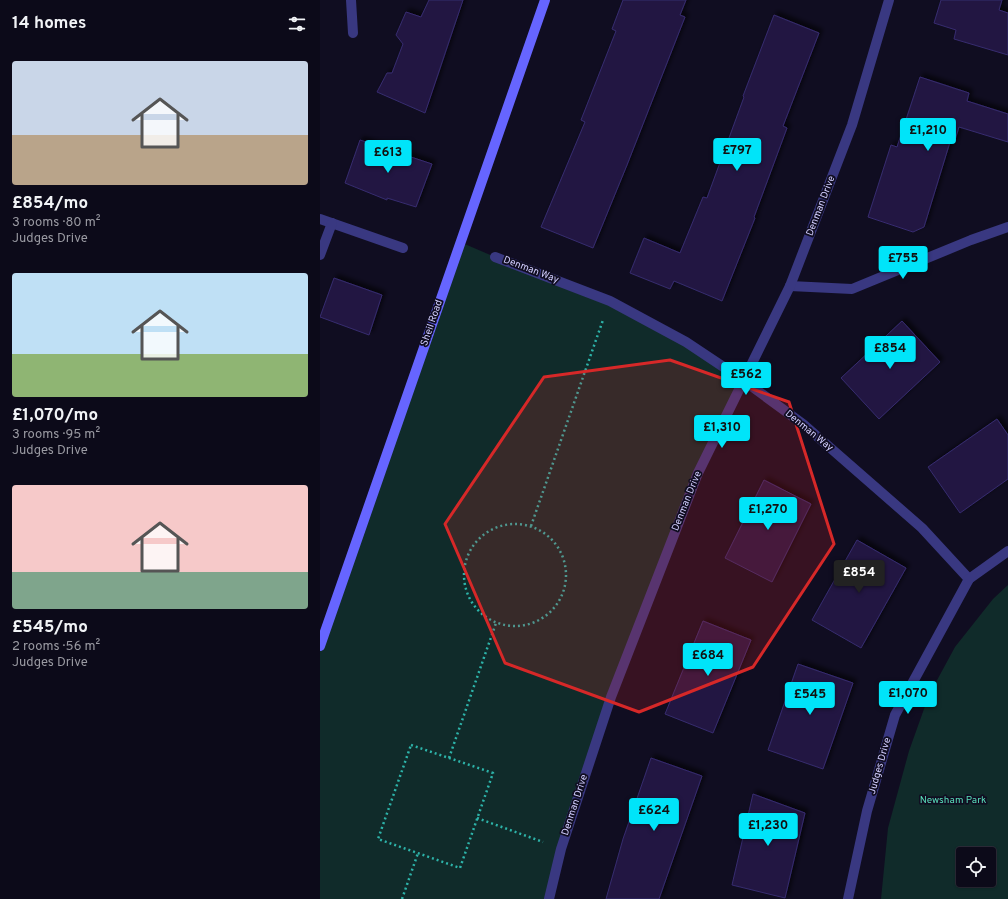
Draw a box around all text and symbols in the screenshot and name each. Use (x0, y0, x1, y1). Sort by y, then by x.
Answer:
text: 14 homes (12, 13, 86, 35)
icon: filters (286, 13, 308, 35)
icon: home (124, 87, 196, 159)
pin: £1,210 (895, 118, 961, 152)
text: £1,210 (909, 123, 947, 139)
pin: £797 (713, 138, 761, 172)
pin: £613 (364, 140, 412, 174)
text: £797 (722, 143, 752, 159)
text: £613 (374, 145, 402, 161)
street label: Denman Drive (804, 174, 838, 238)
text: £854/mo (12, 193, 88, 215)
text: 3 rooms · 80 m² (12, 215, 100, 231)
text: Judges Drive (12, 231, 88, 247)
pin: £755 (879, 246, 927, 280)
text: £755 (888, 251, 918, 267)
street label: Denman Way (501, 253, 561, 287)
street label: Sheil Road (418, 298, 446, 348)
icon: home (124, 299, 196, 371)
pin: £854 (866, 336, 914, 370)
text: £854 (874, 341, 906, 357)
pin: £562 (722, 362, 770, 396)
text: £562 (730, 367, 762, 383)
text: £1,070/mo (12, 405, 98, 427)
street label: Denman Way (782, 408, 836, 454)
pin: £1,310 (689, 415, 755, 449)
text: £1,310 (703, 420, 741, 436)
text: 3 rooms · 95 m² (12, 427, 100, 443)
text: Judges Drive (12, 443, 88, 459)
street label: Denman Drive (669, 469, 705, 533)
pin: £1,270 (735, 497, 801, 531)
text: £1,270 (748, 502, 788, 518)
icon: home (124, 511, 196, 583)
pin: £854 (835, 560, 883, 594)
text: £854 (843, 565, 875, 581)
text: £545/mo (12, 617, 88, 639)
text: 2 rooms · 56 m² (12, 639, 100, 655)
pin: £684 (684, 643, 732, 677)
text: £684 (692, 648, 724, 664)
text: Judges Drive (12, 655, 88, 671)
pin: £1,070 (875, 681, 941, 715)
pin: £545 (786, 682, 834, 716)
text: £1,070 (888, 686, 928, 702)
text: £545 (794, 687, 826, 703)
street label: Judges Drive (866, 736, 894, 796)
street label: Denman Drive (559, 773, 591, 837)
park label: Newsham Park (920, 794, 986, 807)
pin: £624 (630, 798, 678, 832)
text: £624 (638, 803, 670, 819)
pin: £1,230 (735, 813, 801, 847)
text: £1,230 (748, 818, 788, 834)
map controls (956, 847, 996, 887)
button: locate (956, 847, 996, 887)

